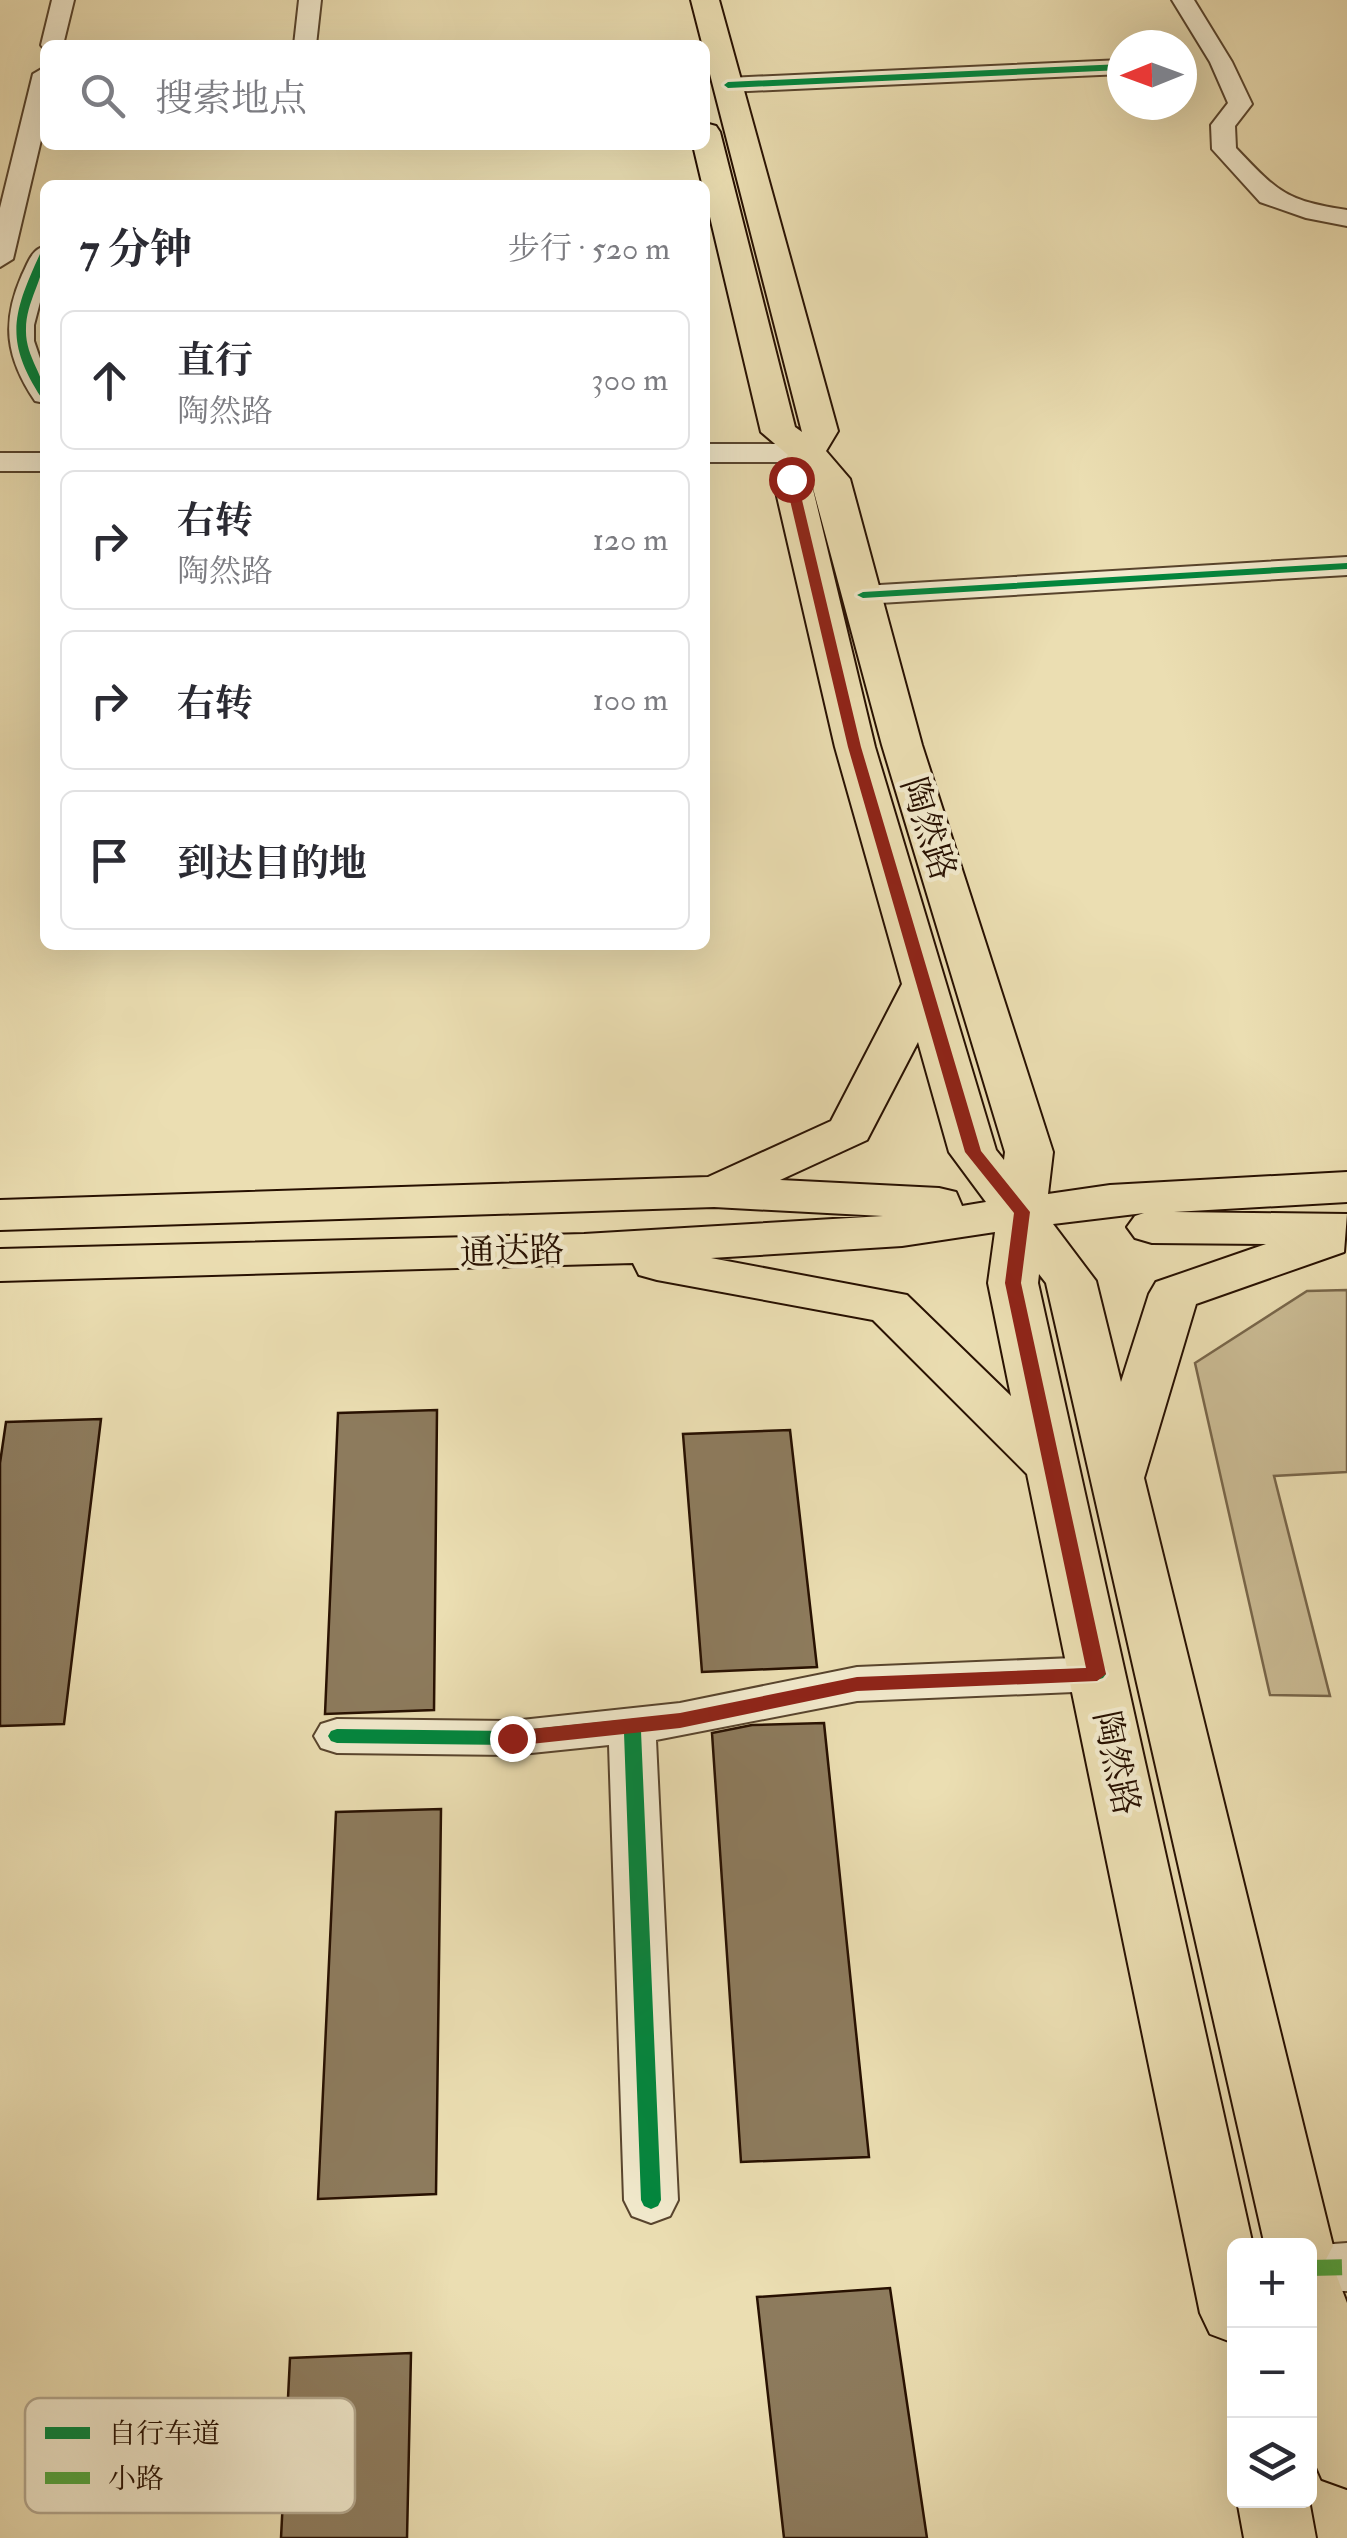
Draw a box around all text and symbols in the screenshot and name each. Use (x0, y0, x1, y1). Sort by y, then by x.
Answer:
north arrow (1107, 30, 1197, 120)
search box (40, 40, 710, 150)
icon: search (75, 68, 130, 123)
text: 搜索地点 (155, 75, 307, 123)
text: 7 分钟 (80, 224, 192, 276)
text: 步行 · 520 m (508, 229, 670, 269)
text: 直行 (177, 337, 253, 385)
icon: ahead (82, 353, 137, 408)
text: 300 m (591, 360, 668, 400)
text: 陶然路 (177, 392, 273, 432)
route start (769, 457, 815, 503)
text: 右转 (177, 497, 253, 545)
icon: right (82, 513, 137, 568)
text: 120 m (592, 520, 668, 560)
text: 陶然路 (177, 552, 273, 592)
icon: right (82, 673, 137, 728)
text: 右转 (177, 680, 253, 728)
text: 100 m (592, 680, 668, 720)
street label: 陶然路 (891, 772, 965, 886)
icon: arrive (82, 833, 137, 888)
text: 到达目的地 (177, 840, 367, 888)
street label: 通达路 (459, 1228, 565, 1276)
street label: 陶然路 (1084, 1707, 1148, 1819)
route end (490, 1716, 536, 1762)
map controls (1227, 2238, 1317, 2508)
button: + (1227, 2238, 1317, 2328)
button: − (1227, 2328, 1317, 2418)
legend (25, 2398, 355, 2513)
text: 自行车道 (108, 2417, 220, 2452)
button: layers (1227, 2418, 1317, 2508)
text: 小路 (108, 2462, 164, 2497)

